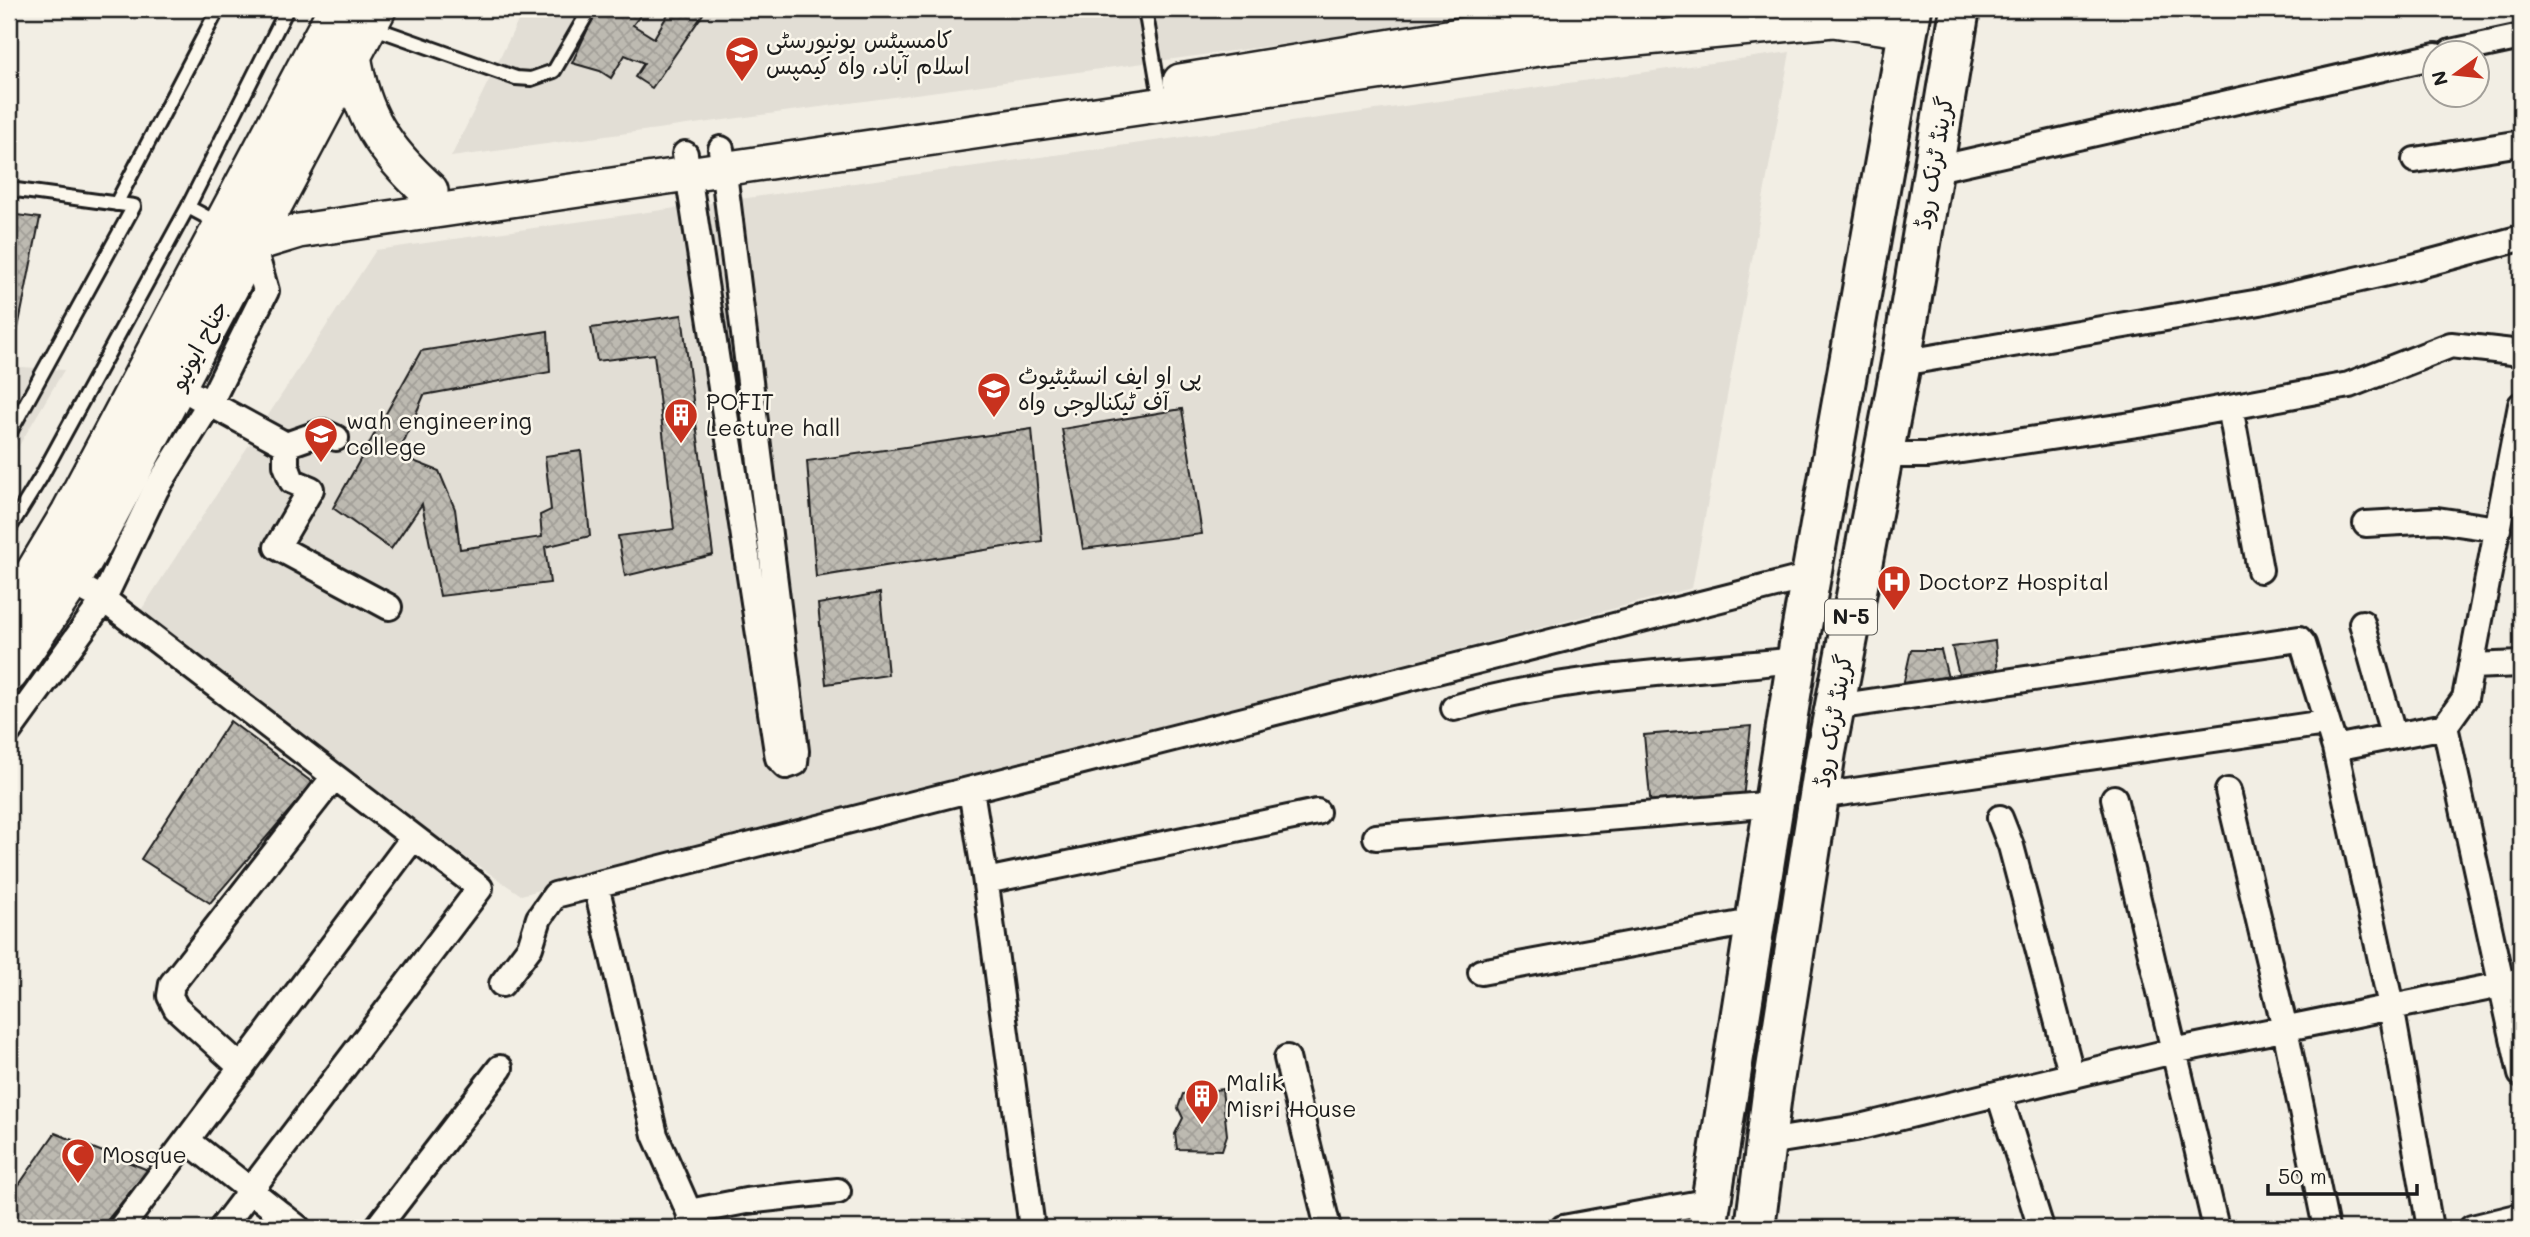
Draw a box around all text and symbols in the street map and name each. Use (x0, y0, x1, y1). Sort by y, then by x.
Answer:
place label: کامسیٹس یونیورسٹی اسلام آباد، واہ کیمپس (766, 24, 970, 84)
school or university icon: کامسیٹس یونیورسٹی اسلام آباد، واہ کیمپس (723, 34, 761, 83)
north arrow (2422, 38, 2492, 108)
text: N (2425, 68, 2453, 89)
street label: گرینڈ ٹرنک روڈ (1907, 94, 1959, 232)
street label: جناح ایونیو (162, 294, 236, 396)
place label: پی او ایف انسٹیٹیوٹ آف ٹیکنالوجی واہ (1018, 360, 1202, 417)
school or university icon: پی او ایف انسٹیٹیوٹ آف ٹیکنالوجی واہ (975, 370, 1013, 419)
place label: POFIT Lecture hall (706, 386, 841, 442)
building icon: POFIT Lecture hall (662, 396, 700, 445)
place label: wah engineering college (346, 405, 532, 461)
school or university icon: wah engineering college (302, 415, 340, 464)
hospital icon: Doctorz Hospital (1875, 563, 1913, 612)
place label: Doctorz Hospital (1918, 566, 2109, 596)
road number: N-5 (1825, 600, 1877, 634)
street label: گرینڈ ٹرنک روڈ (1806, 652, 1858, 790)
place label: Malik Misri House (1226, 1067, 1357, 1123)
building icon: Malik Misri House (1183, 1077, 1221, 1126)
mosque icon: Mosque (59, 1136, 97, 1185)
place label: Mosque (102, 1139, 187, 1169)
scale bar (2268, 1153, 2416, 1197)
text: 50 m (2278, 1162, 2327, 1189)

